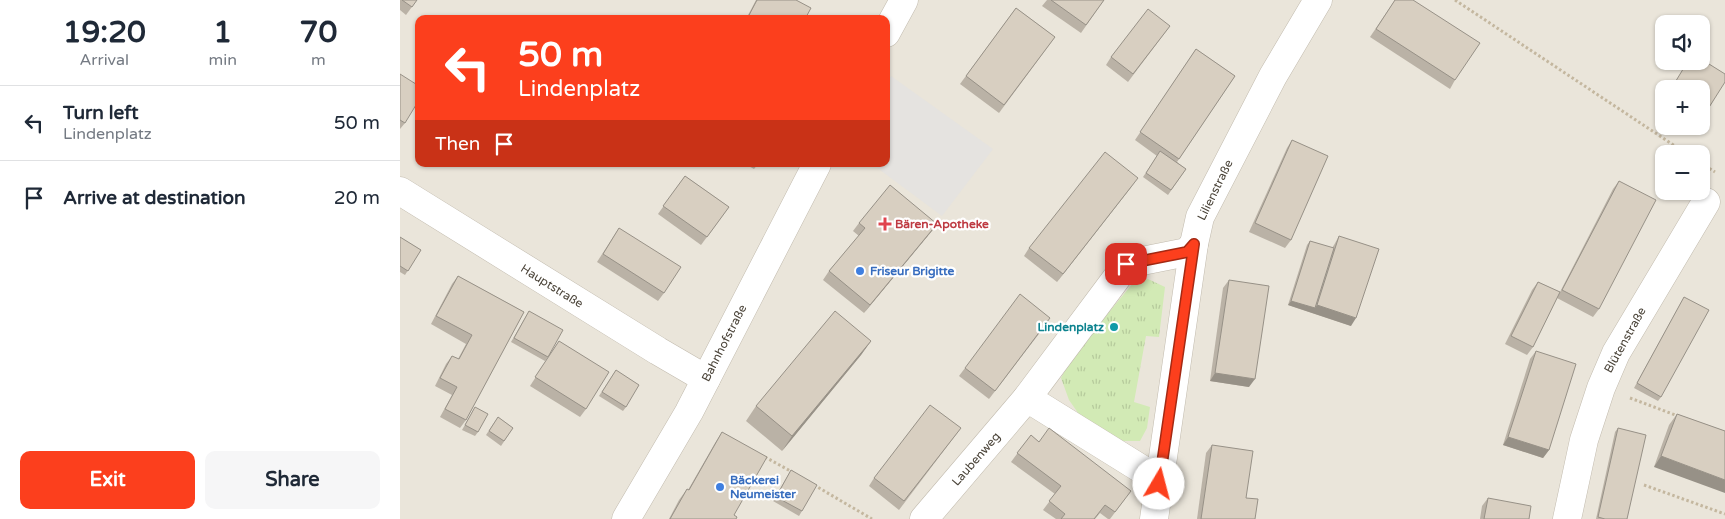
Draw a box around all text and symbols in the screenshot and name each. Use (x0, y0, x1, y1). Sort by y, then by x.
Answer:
text: 19:20 (63, 14, 146, 51)
text: 1 (213, 14, 232, 51)
text: 70 (300, 14, 337, 51)
map controls (1655, 15, 1710, 200)
button: sound (1655, 15, 1710, 70)
text: 50 m (518, 34, 603, 76)
icon: left (435, 35, 500, 100)
text: Arrival (80, 50, 129, 70)
text: min (209, 50, 237, 70)
text: m (311, 50, 326, 70)
text: Lindenplatz (518, 76, 640, 102)
button: + (1655, 80, 1710, 135)
text: Turn left (63, 102, 139, 124)
icon: left (20, 109, 48, 137)
text: 50 m (334, 112, 380, 134)
text: Lindenplatz (63, 124, 152, 144)
icon: arrive (490, 130, 518, 158)
text: Then (435, 133, 480, 155)
button: − (1655, 145, 1710, 200)
street label: Lilienstraße (1194, 157, 1236, 223)
icon: arrive (20, 184, 48, 212)
text: Arrive at destination (63, 187, 246, 209)
text: 20 m (334, 187, 380, 209)
place label: Bären-Apotheke (895, 217, 989, 232)
marker: Bären-Apotheke (879, 218, 891, 230)
pin (1105, 243, 1147, 285)
icon: arrive (1112, 250, 1140, 278)
street label: Hauptstraße (518, 261, 586, 311)
place label: Friseur Brigitte (870, 264, 955, 279)
marker: Friseur Brigitte (854, 265, 866, 277)
street label: Bahnhofstraße (699, 302, 750, 384)
street label: Blütenstraße (1601, 305, 1649, 375)
place label: Lindenplatz (1037, 320, 1104, 335)
marker: Lindenplatz (1108, 321, 1120, 333)
street label: Laubenweg (949, 429, 1003, 489)
button: Exit (20, 451, 195, 509)
button: Share (205, 451, 380, 509)
position arrow (1132, 457, 1184, 509)
place label: Bäckerei Neumeister (730, 473, 796, 501)
marker: Bäckerei Neumeister (714, 481, 726, 493)

